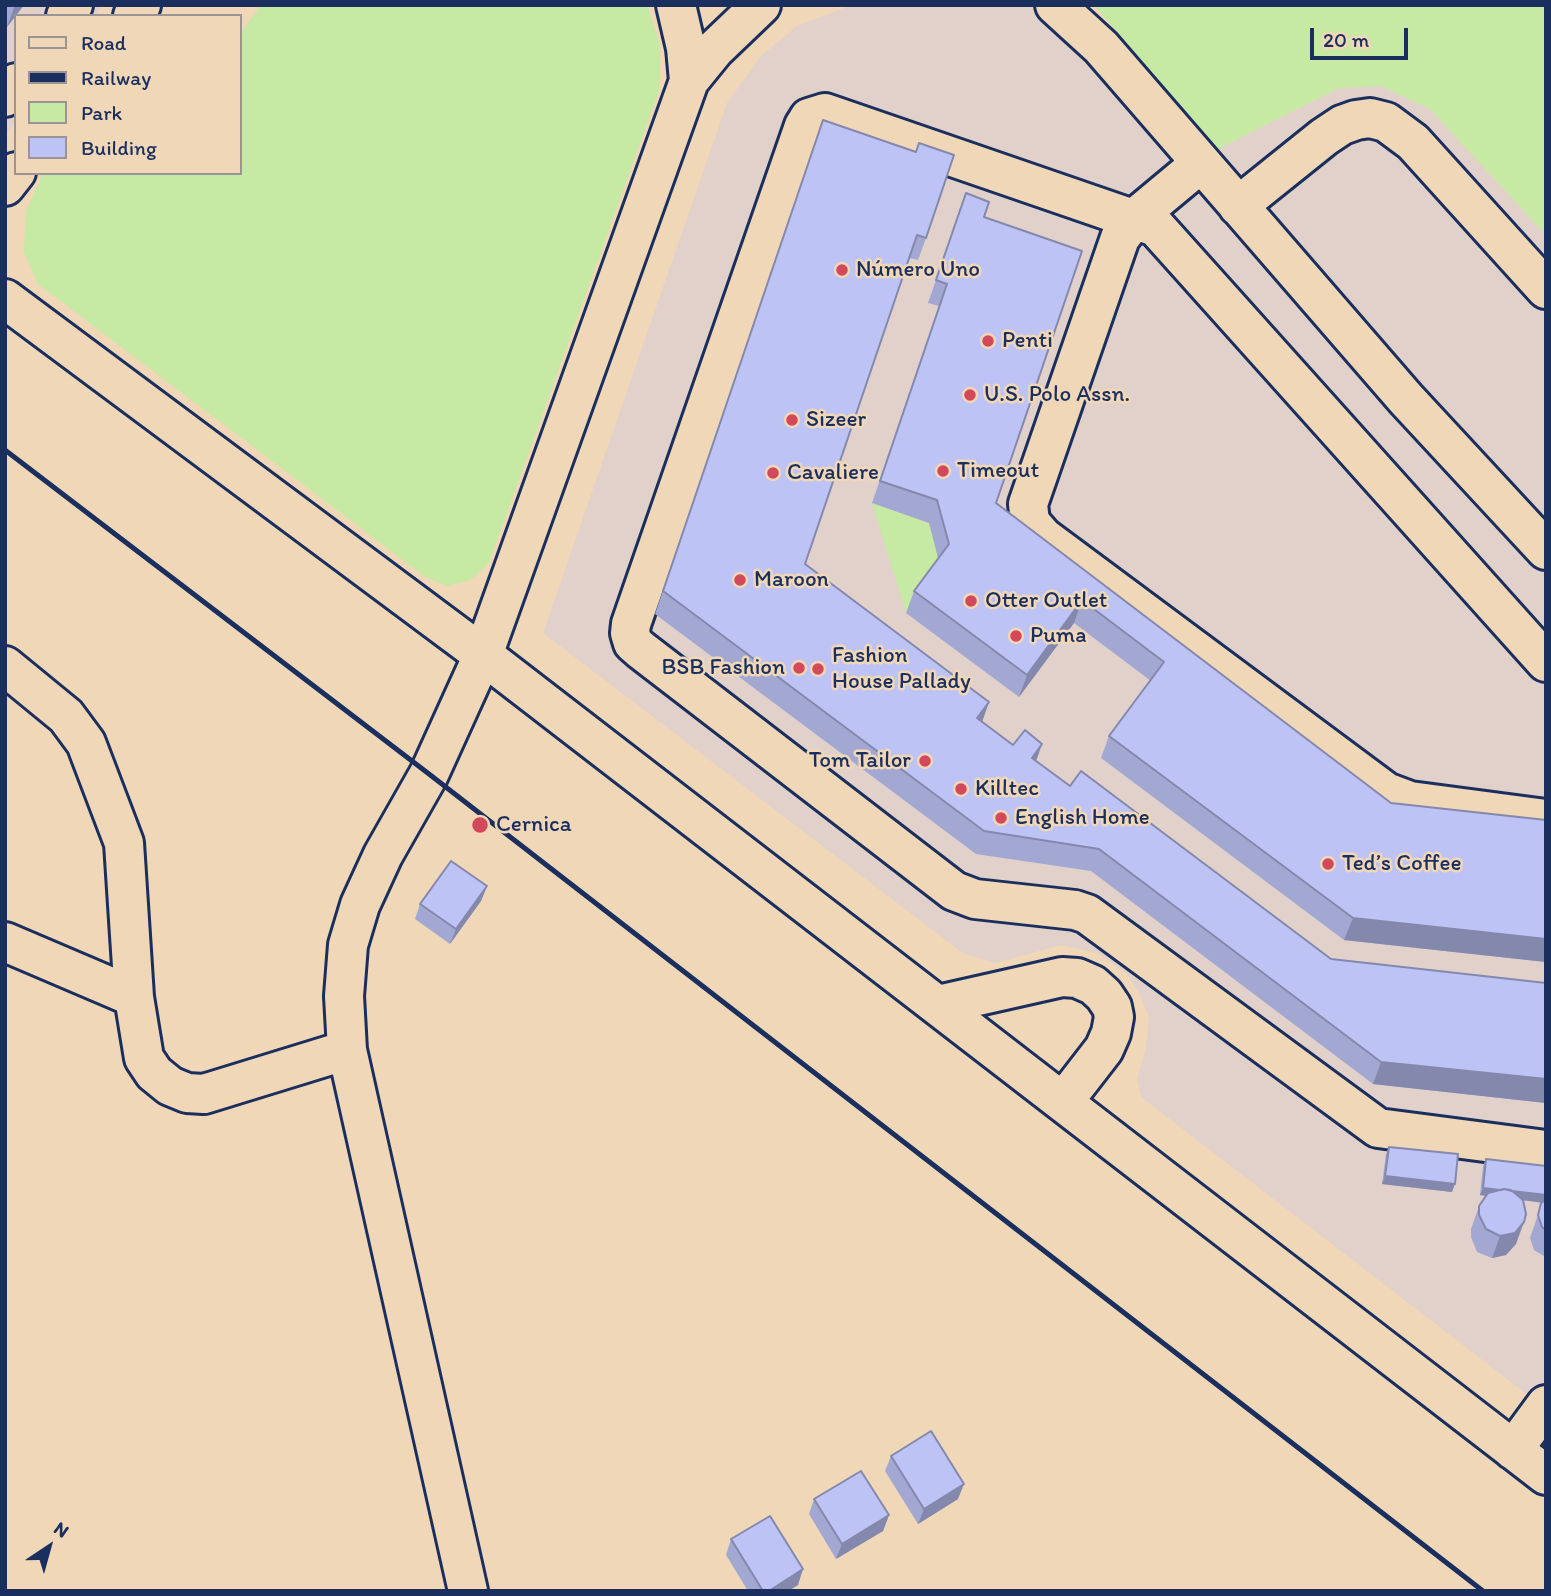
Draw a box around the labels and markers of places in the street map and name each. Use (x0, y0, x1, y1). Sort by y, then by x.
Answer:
place label: Número Uno (856, 256, 980, 284)
marker: Número Uno (834, 262, 850, 278)
place label: Penti (1002, 327, 1053, 355)
marker: Penti (980, 333, 996, 349)
place label: U.S. Polo Assn. (984, 381, 1130, 409)
marker: U.S. Polo Assn. (962, 387, 978, 403)
place label: Sizeer (806, 406, 866, 434)
marker: Sizeer (784, 412, 800, 428)
place label: Timeout (957, 457, 1039, 485)
place label: Cavaliere (787, 459, 879, 487)
marker: Timeout (935, 463, 951, 479)
marker: Cavaliere (765, 465, 781, 481)
place label: Maroon (754, 566, 829, 594)
marker: Maroon (732, 572, 748, 588)
place label: Otter Outlet (985, 587, 1107, 615)
marker: Otter Outlet (963, 593, 979, 609)
place label: Puma (1030, 622, 1087, 650)
marker: Puma (1008, 628, 1024, 644)
place label: Fashion House Pallady (832, 642, 971, 696)
place label: BSB Fashion (661, 654, 785, 682)
marker: BSB Fashion (791, 660, 807, 676)
marker: Fashion House Pallady (810, 661, 826, 677)
place label: Tom Tailor (809, 747, 911, 775)
marker: Tom Tailor (917, 753, 933, 769)
place label: Killtec (975, 775, 1039, 803)
marker: Killtec (953, 781, 969, 797)
place label: English Home (1015, 804, 1150, 832)
marker: English Home (993, 810, 1009, 826)
place label: Cernica (496, 811, 572, 839)
marker: Cernica (470, 815, 490, 835)
place label: Ted’s Coffee (1342, 850, 1461, 878)
marker: Ted’s Coffee (1320, 856, 1336, 872)

